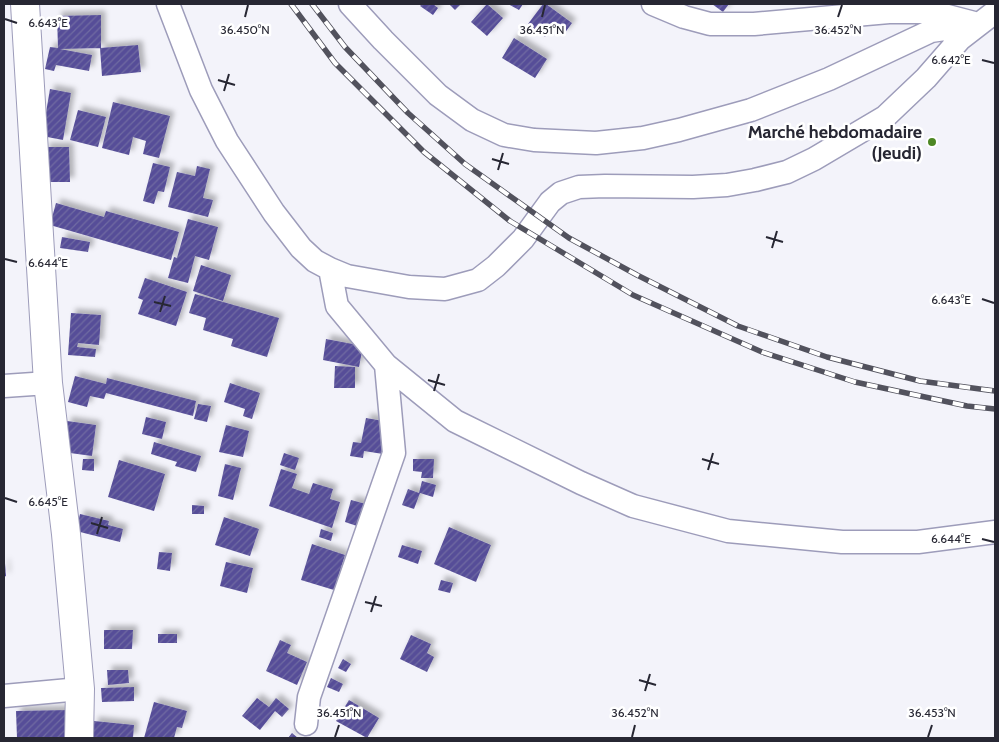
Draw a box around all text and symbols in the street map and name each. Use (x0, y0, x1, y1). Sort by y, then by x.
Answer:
text: 6.643°E (28, 15, 68, 30)
text: 36.450°N (220, 22, 270, 37)
text: 36.451°N (519, 22, 565, 37)
text: 36.452°N (814, 22, 862, 37)
text: 6.642°E (931, 52, 971, 67)
place label: Marché hebdomadaire (Jeudi) (748, 121, 922, 164)
marker: Marché hebdomadaire (Jeudi) (926, 136, 938, 148)
text: 6.644°E (28, 255, 68, 270)
text: 6.643°E (931, 292, 971, 307)
text: 6.645°E (28, 494, 68, 509)
text: 6.644°E (931, 531, 971, 546)
text: 36.451°N (316, 705, 362, 720)
text: 36.452°N (611, 705, 659, 720)
text: 36.453°N (908, 705, 956, 720)

